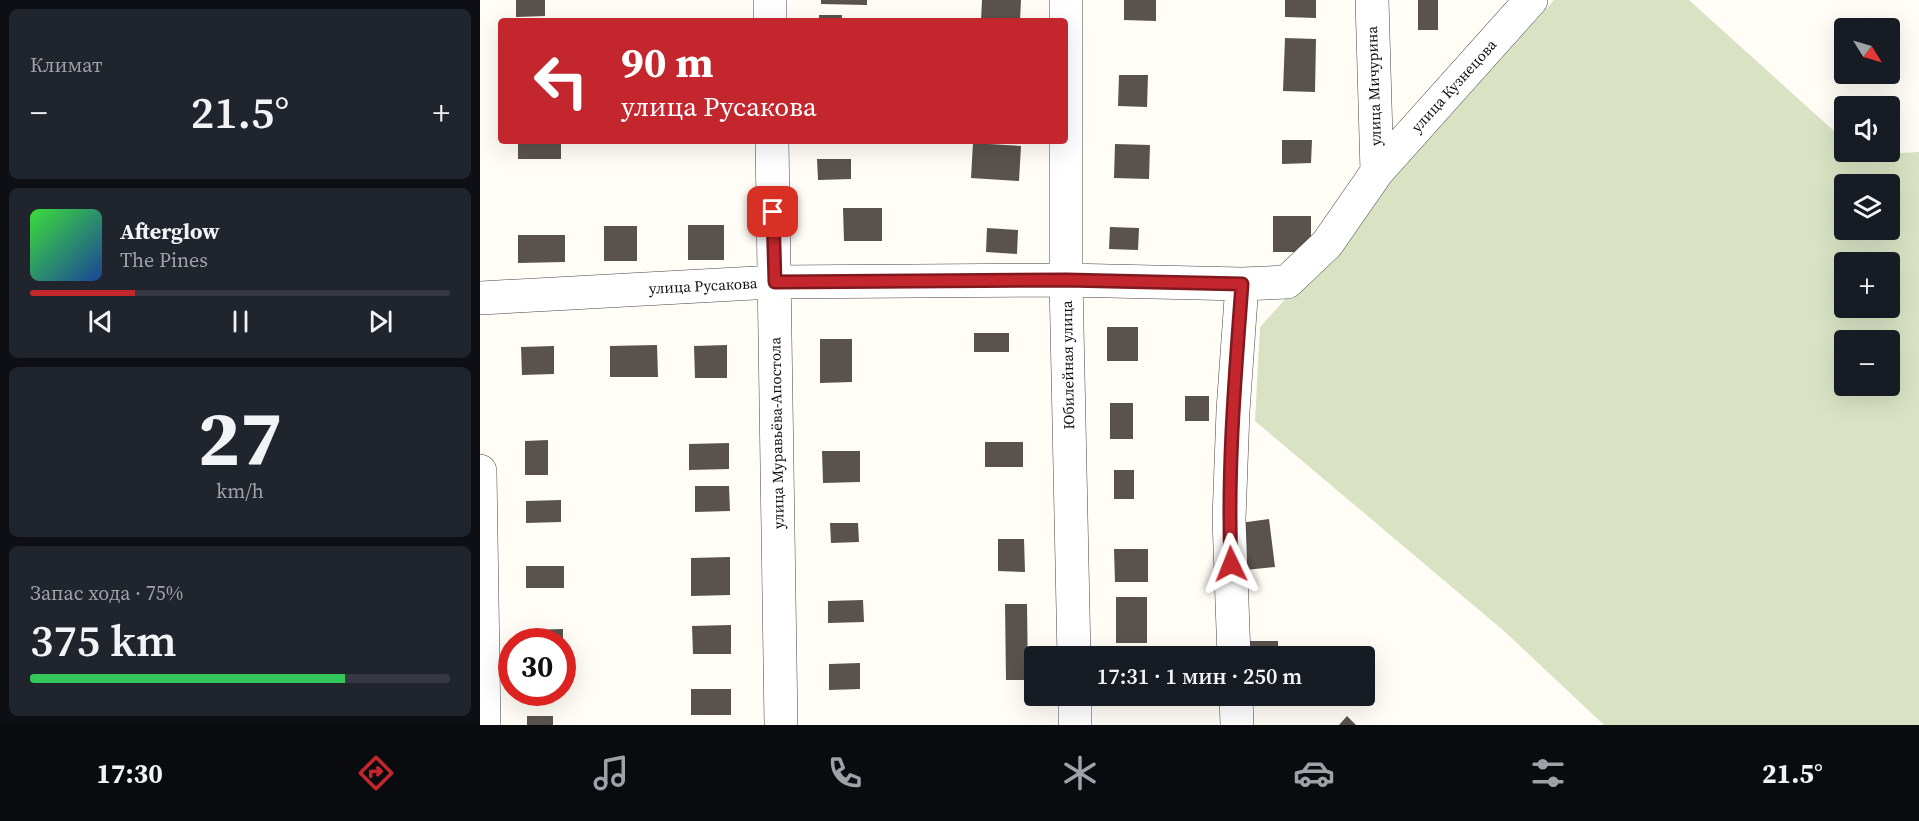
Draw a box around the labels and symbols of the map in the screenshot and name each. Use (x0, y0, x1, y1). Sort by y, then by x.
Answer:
north arrow (1834, 18, 1900, 84)
street label: улица Мичурина (1361, 25, 1386, 146)
street label: улица Кузнецова (1406, 34, 1501, 137)
pin (747, 186, 798, 237)
street label: улица Русакова (648, 272, 758, 299)
street label: Юбилейная улица (1056, 300, 1079, 430)
street label: улица Муравьёва-Апостола (764, 336, 789, 529)
position arrow (1199, 532, 1263, 596)
speed limit sign: 30 (498, 628, 576, 706)

